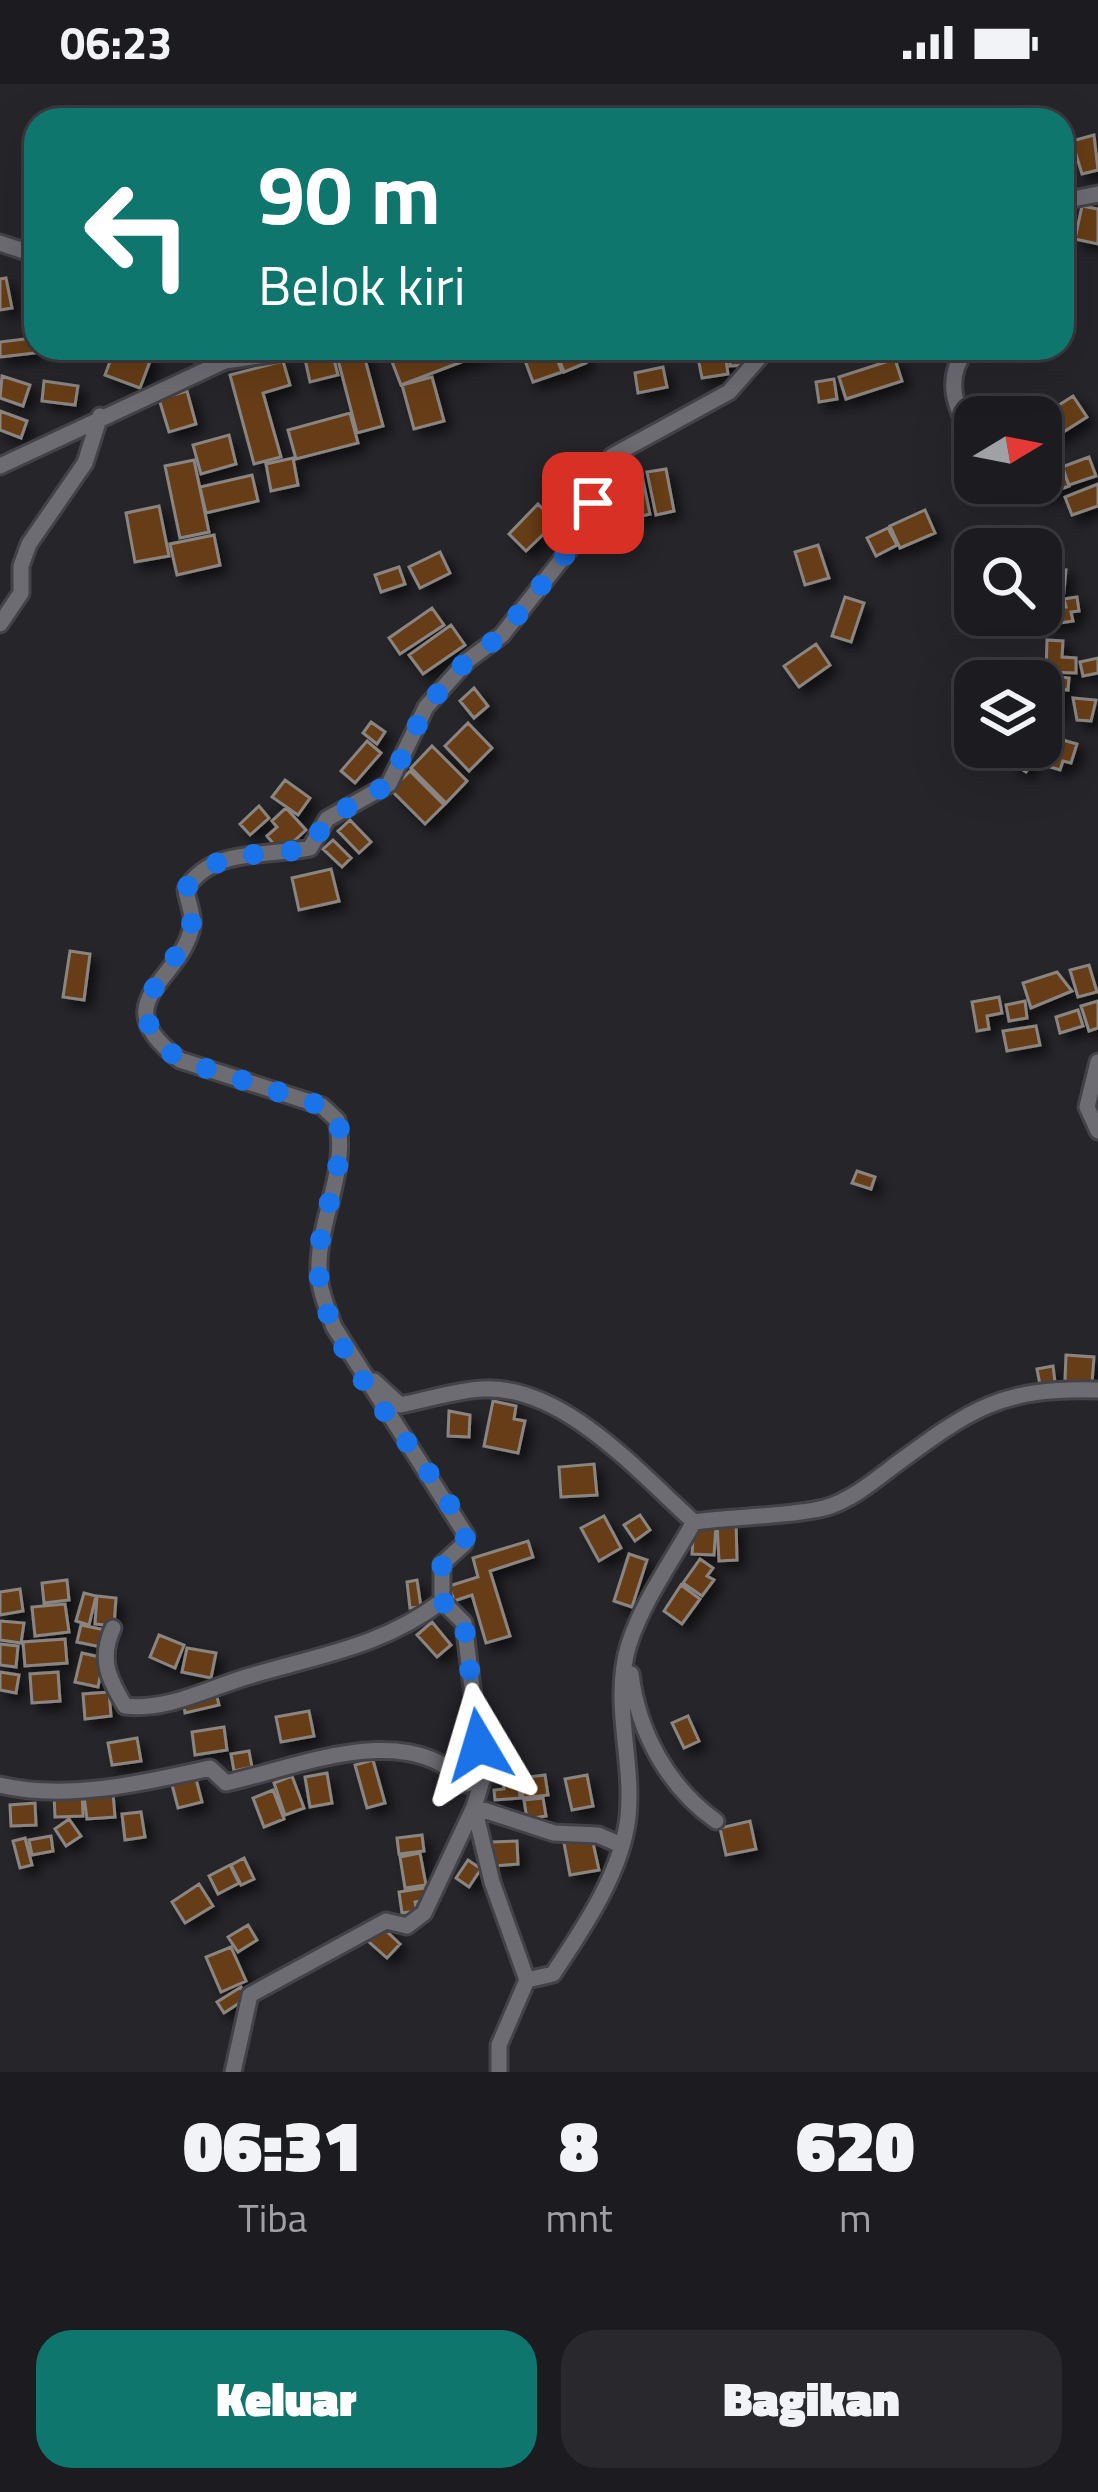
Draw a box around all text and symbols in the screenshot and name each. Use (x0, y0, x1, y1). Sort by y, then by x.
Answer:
text: 06:23 (60, 8, 172, 76)
text: 90 m (258, 129, 441, 257)
icon: left (60, 156, 216, 312)
text: Belok kiri (258, 244, 465, 326)
north arrow (954, 396, 1062, 504)
map controls (954, 396, 1062, 768)
pin (542, 452, 644, 554)
icon: arrive (560, 470, 626, 536)
button: search (954, 528, 1062, 636)
button: layers (954, 660, 1062, 768)
position arrow (416, 1682, 542, 1808)
text: 06:31 (183, 2089, 362, 2199)
text: 8 (559, 2089, 599, 2199)
text: 620 (796, 2089, 915, 2199)
text: Tiba (238, 2188, 307, 2247)
text: mnt (546, 2188, 613, 2247)
text: m (839, 2188, 872, 2247)
button: Keluar (36, 2330, 537, 2468)
button: Bagikan (561, 2330, 1062, 2468)

